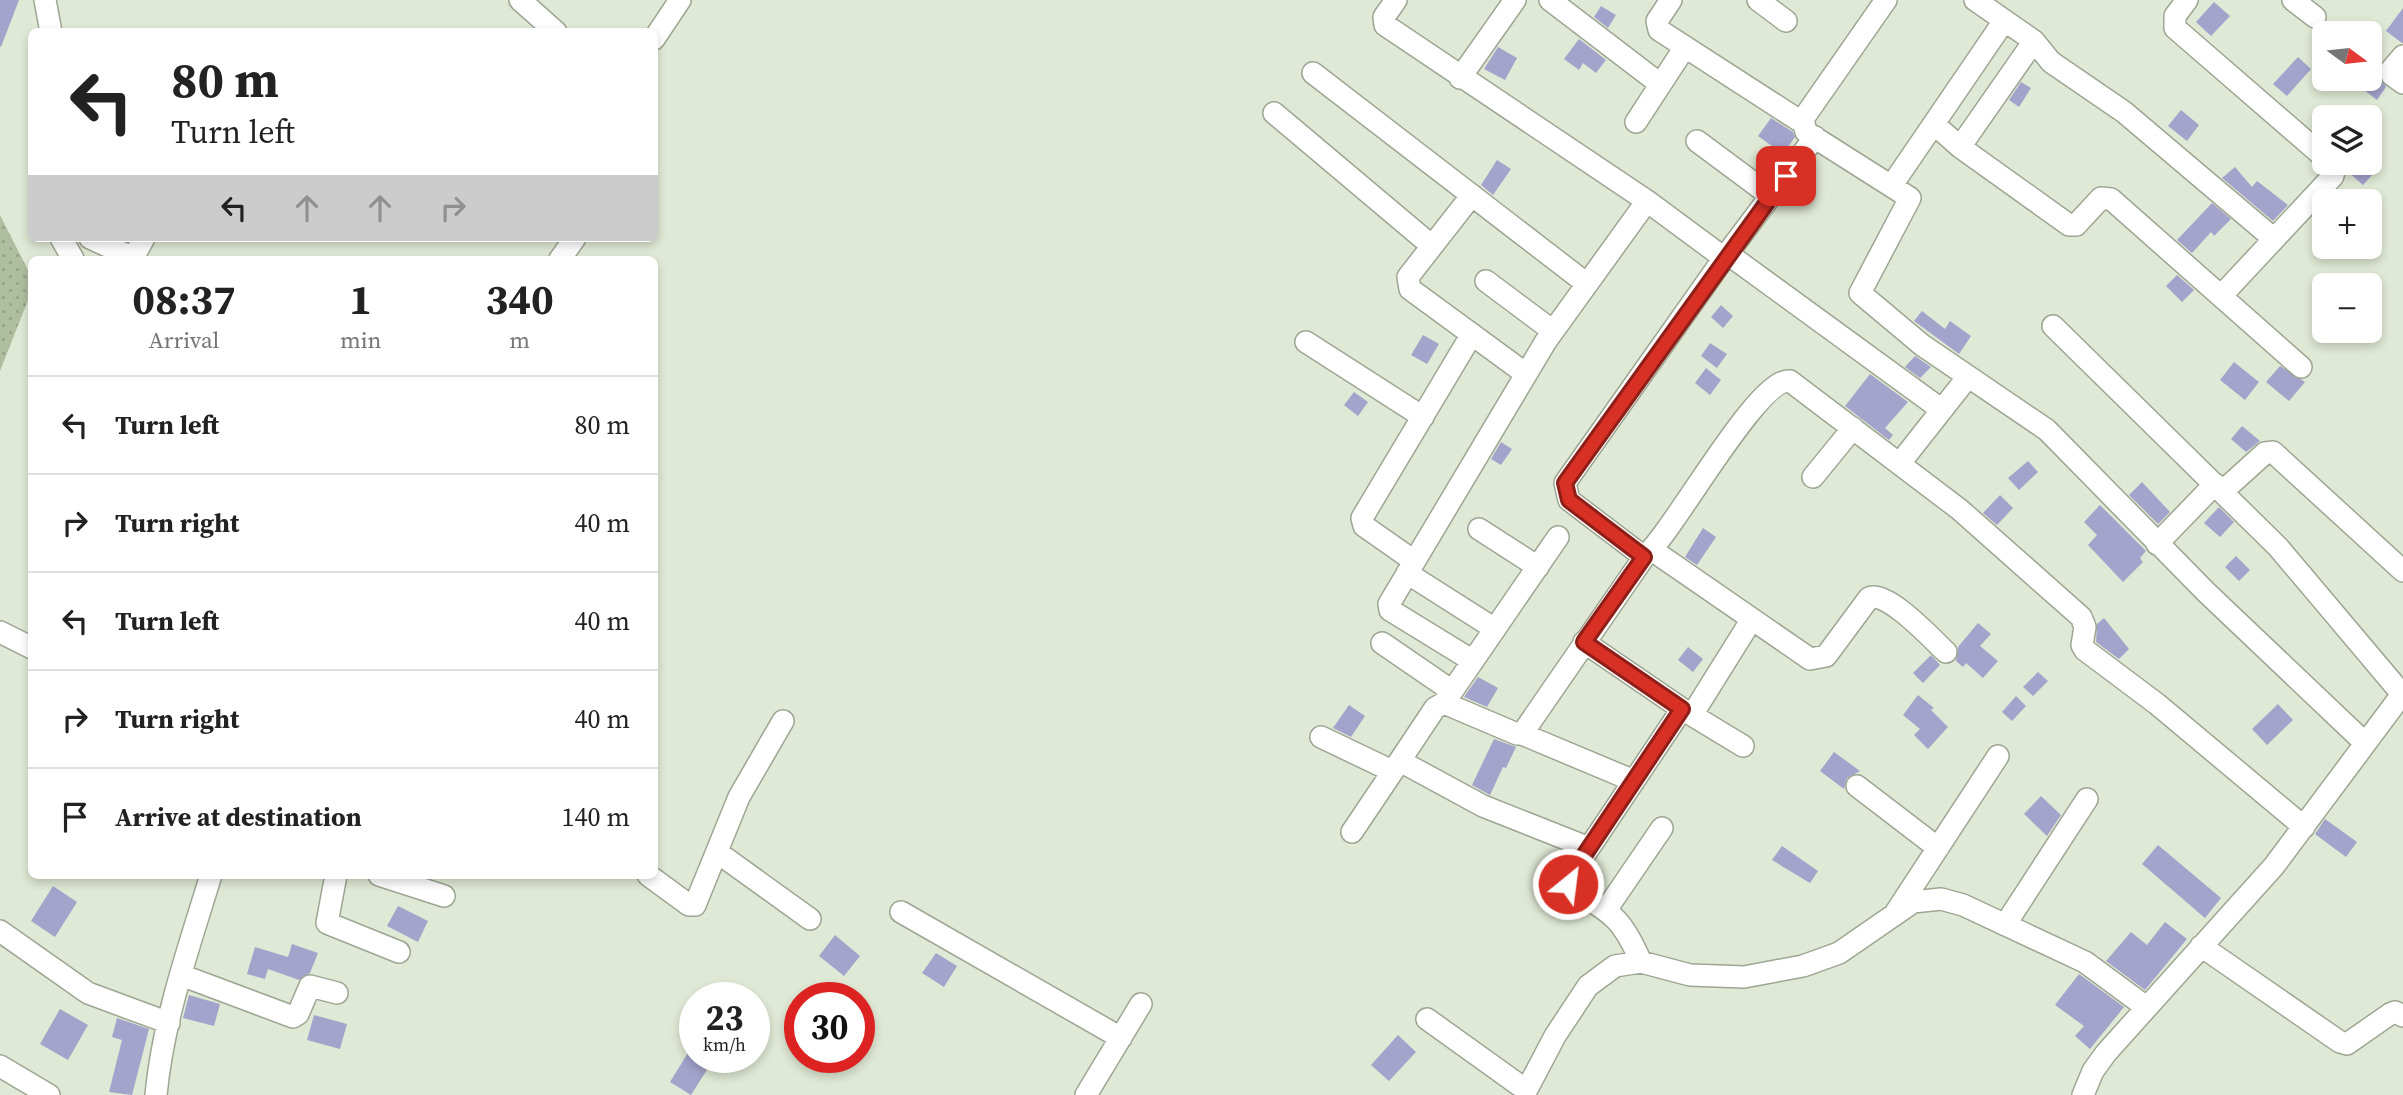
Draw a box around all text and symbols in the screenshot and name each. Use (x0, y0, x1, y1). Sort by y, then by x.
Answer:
north arrow (2312, 21, 2382, 91)
map controls (2312, 21, 2382, 343)
text: 80 m (171, 46, 279, 113)
icon: left (56, 56, 147, 147)
button: layers (2312, 105, 2382, 175)
text: Turn left (171, 110, 295, 154)
pin (1756, 146, 1816, 206)
icon: arrive (1767, 157, 1805, 195)
icon: left (215, 189, 253, 227)
icon: ahead (288, 189, 326, 227)
icon: ahead (361, 189, 399, 227)
icon: right (434, 189, 472, 227)
button: + (2312, 189, 2382, 259)
text: 08:37 (132, 270, 236, 328)
text: 1 (349, 270, 372, 328)
text: 340 (486, 270, 554, 328)
button: − (2312, 273, 2382, 343)
text: Arrival (148, 324, 219, 356)
text: min (340, 324, 381, 356)
text: m (509, 324, 530, 356)
icon: left (56, 406, 94, 444)
text: Turn left (115, 407, 219, 443)
text: 80 m (575, 407, 630, 443)
icon: right (56, 504, 94, 542)
text: Turn right (115, 505, 239, 541)
text: 40 m (575, 505, 630, 541)
icon: left (56, 602, 94, 640)
text: Turn left (115, 603, 219, 639)
text: 40 m (575, 603, 630, 639)
icon: right (56, 700, 94, 738)
text: Turn right (115, 701, 239, 737)
text: 40 m (575, 701, 630, 737)
icon: arrive (56, 798, 94, 836)
text: Arrive at destination (115, 799, 362, 835)
text: 140 m (562, 799, 630, 835)
position arrow (1531, 847, 1605, 921)
speed limit sign: 30 (784, 982, 875, 1073)
text: 23 (706, 994, 743, 1042)
text: km/h (703, 1032, 746, 1057)

